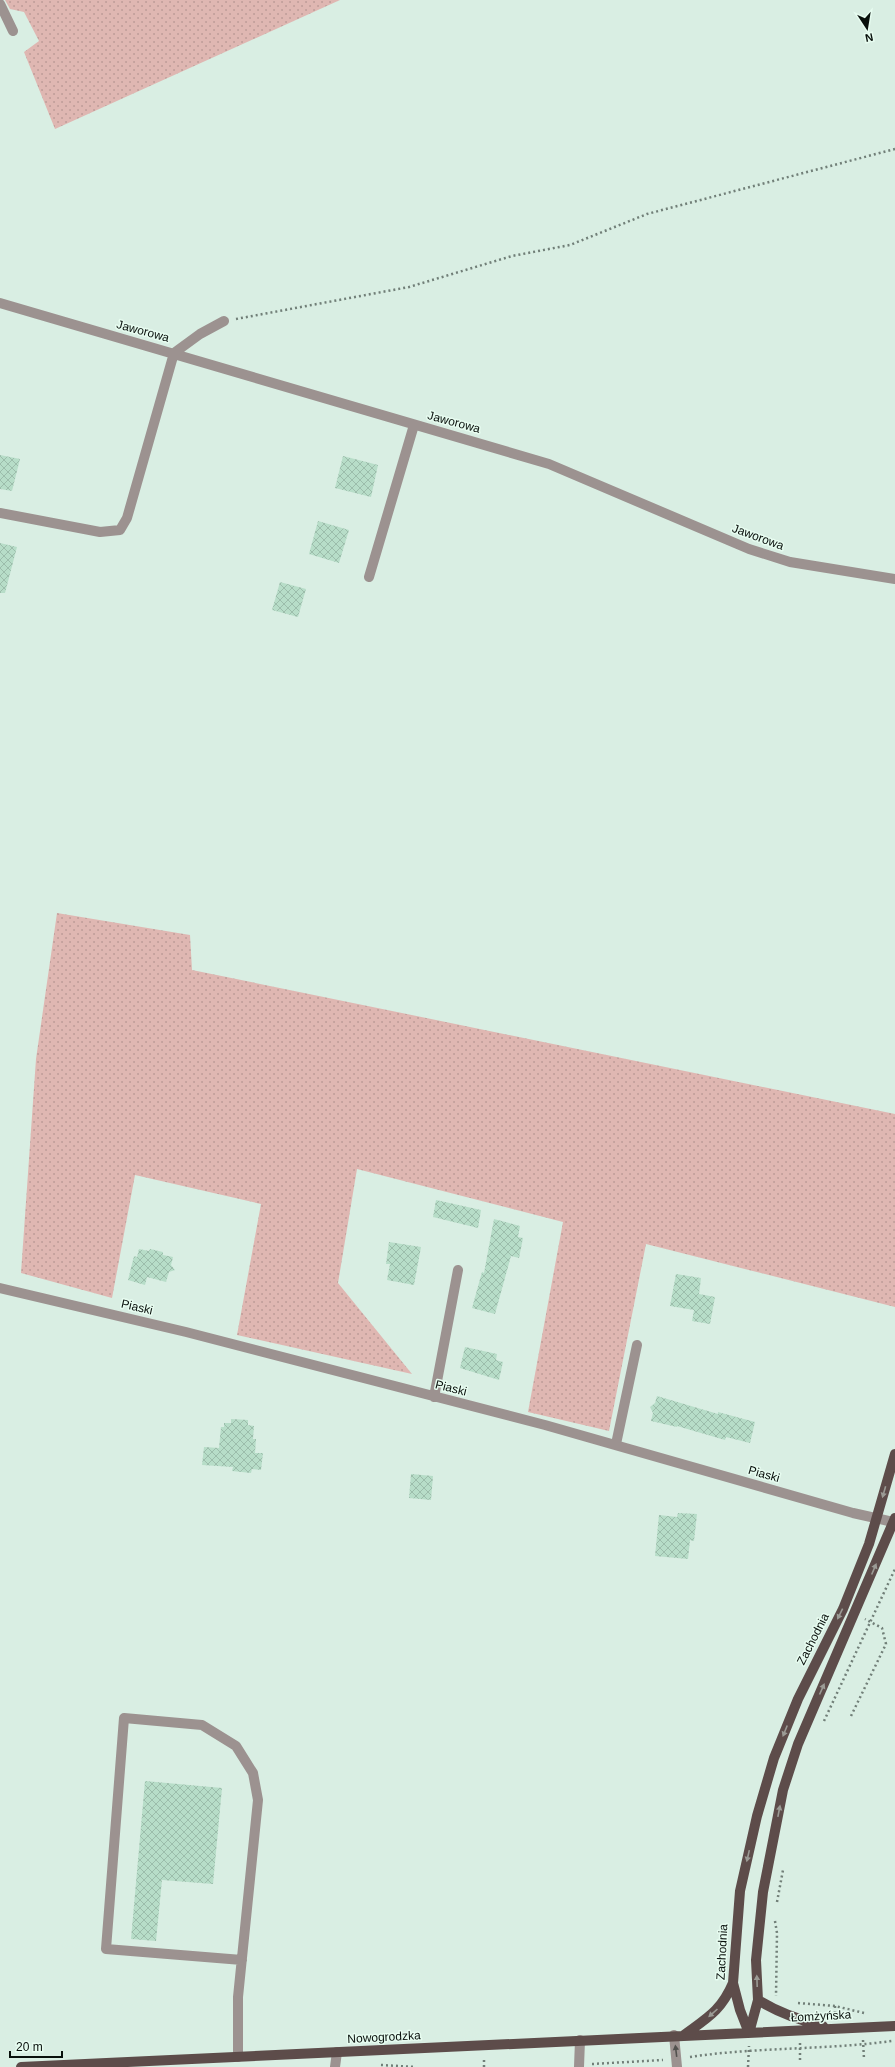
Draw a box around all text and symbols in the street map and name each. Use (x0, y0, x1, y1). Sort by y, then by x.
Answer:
north arrow (847, 8, 887, 48)
text: N (864, 31, 874, 44)
street label: Jaworowa (115, 317, 171, 345)
street label: Jaworowa (426, 408, 482, 436)
street label: Jaworowa (730, 521, 786, 553)
street label: Piaski (120, 1297, 154, 1317)
street label: Piaski (434, 1377, 468, 1399)
street label: Piaski (747, 1463, 781, 1485)
one-way arrow (881, 1486, 887, 1498)
one-way arrow (871, 1563, 877, 1575)
one-way arrow (837, 1608, 843, 1619)
street label: Zachodnia (794, 1611, 832, 1667)
one-way arrow (819, 1683, 825, 1694)
one-way arrow (781, 1726, 787, 1738)
one-way arrow (776, 1805, 782, 1817)
one-way arrow (745, 1849, 751, 1862)
street label: Zachodnia (714, 1923, 730, 1980)
one-way arrow (753, 1975, 760, 1987)
street label: Łomżyńska (790, 2007, 852, 2025)
one-way arrow (708, 2008, 718, 2018)
street label: Nowogrodzka (347, 2028, 421, 2046)
scale bar (10, 2033, 62, 2059)
text: 20 m (16, 2040, 43, 2054)
one-way arrow (673, 2045, 679, 2057)

